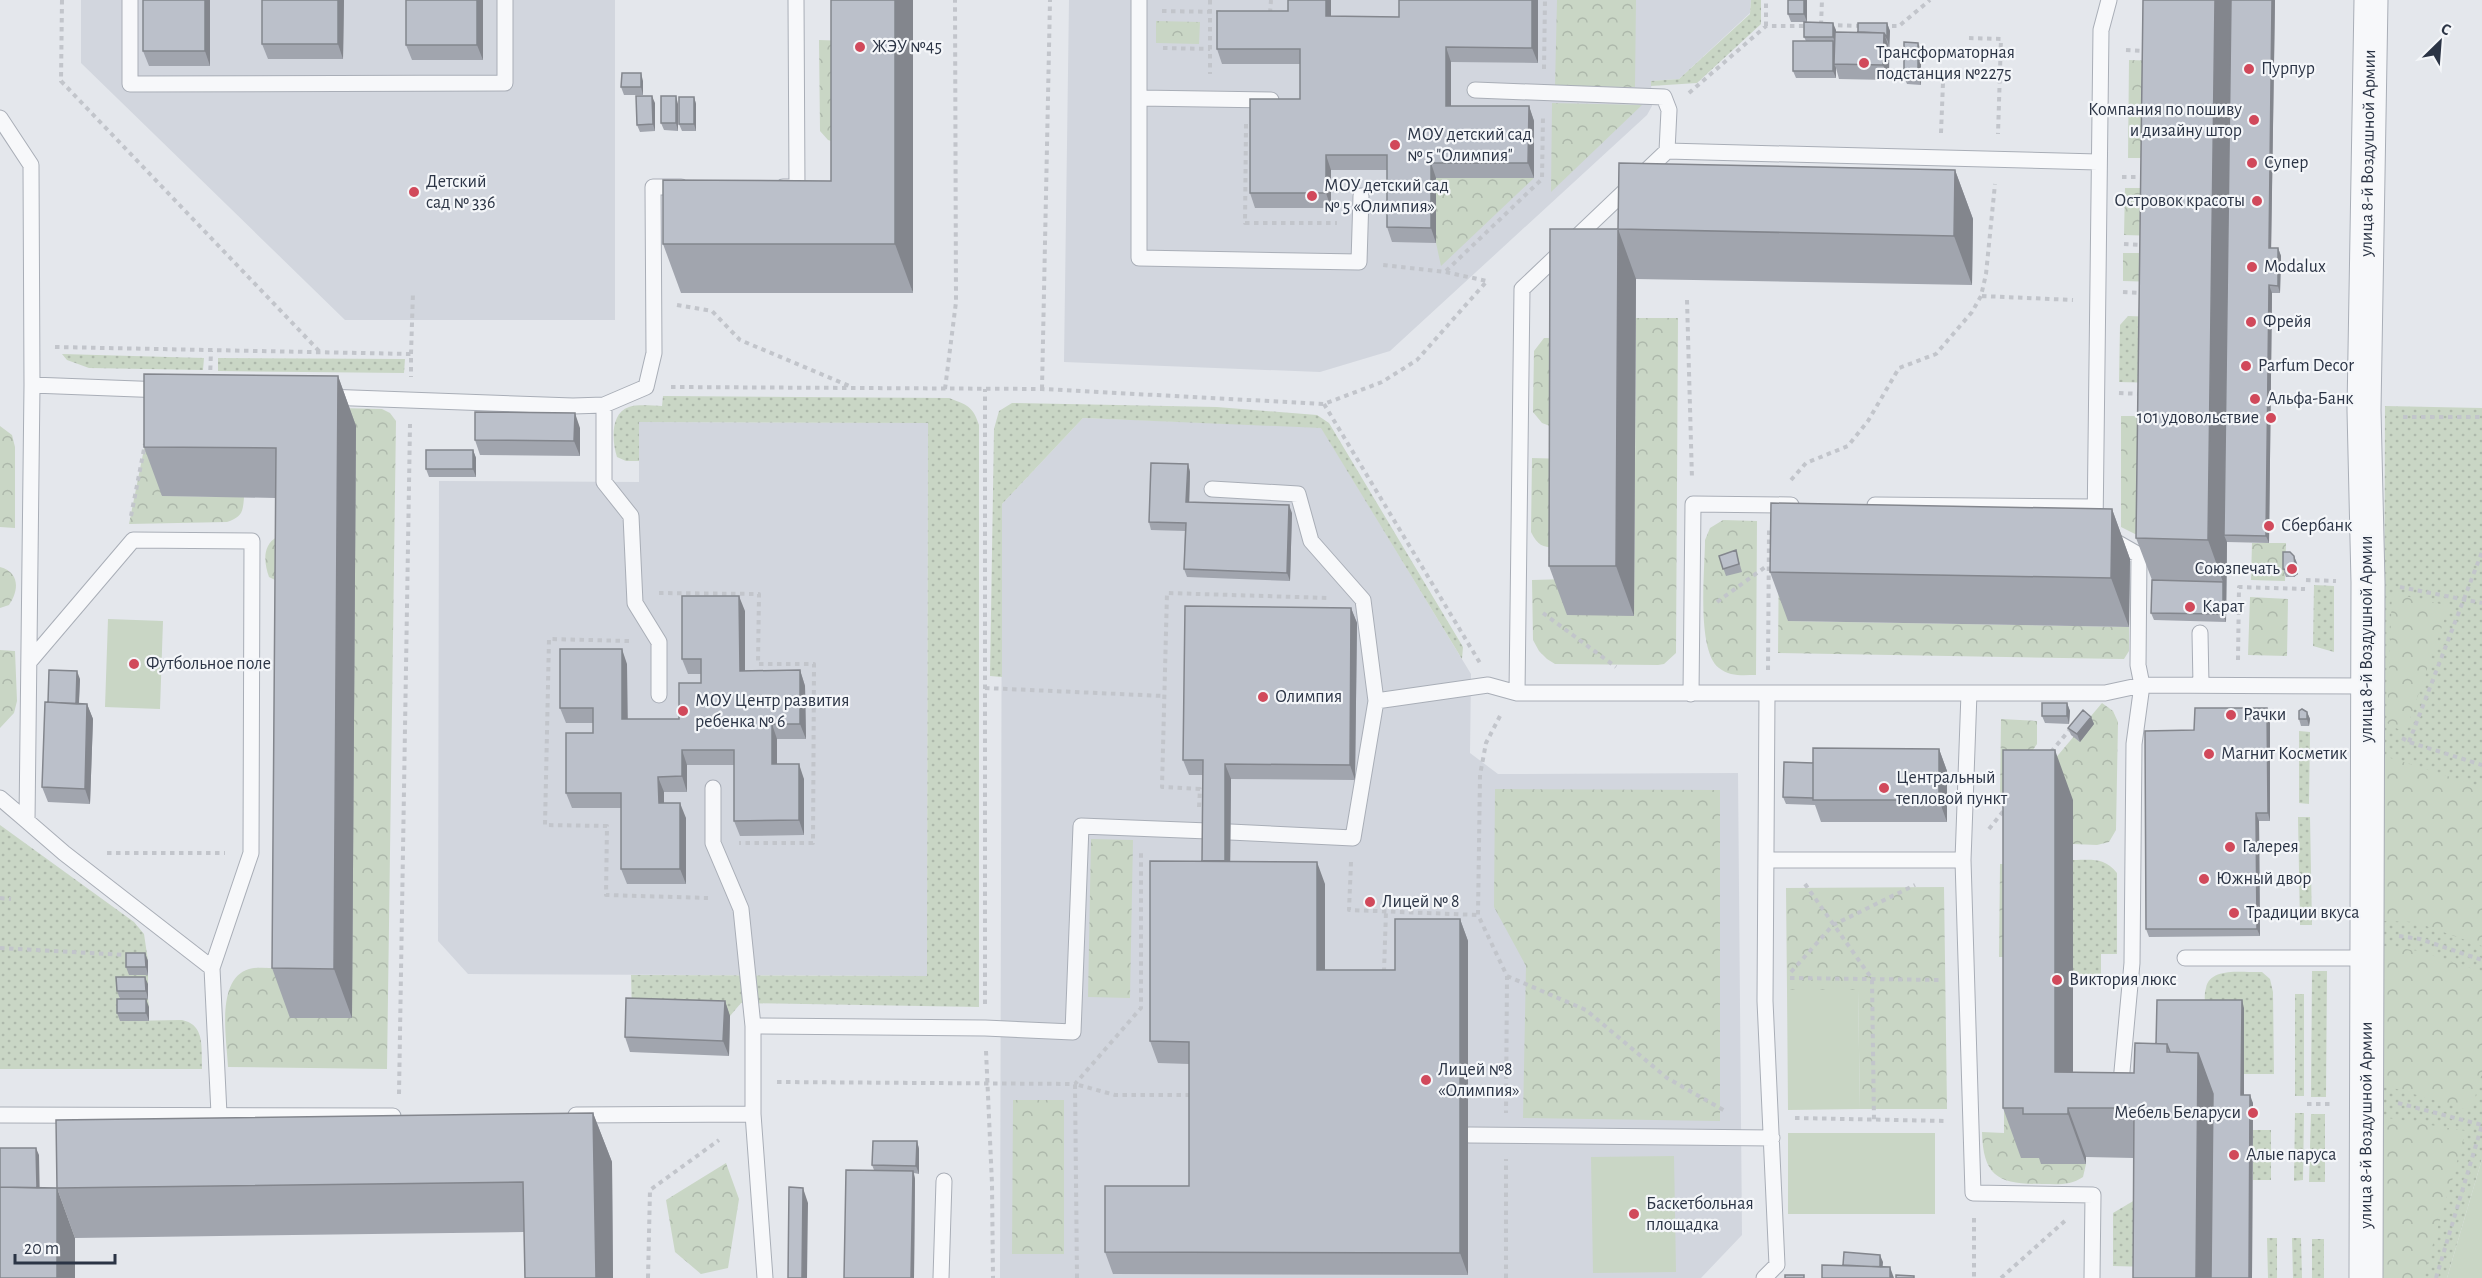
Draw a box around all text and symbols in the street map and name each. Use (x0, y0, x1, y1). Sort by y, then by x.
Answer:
north arrow (2410, 12, 2470, 72)
text: С (2439, 20, 2453, 38)
place label: ЖЭУ №45 (872, 38, 942, 56)
marker: ЖЭУ №45 (853, 40, 867, 54)
place label: Трансформаторная подстанция №2275 (1876, 44, 2015, 83)
street label: улица 8-й Воздушной Армии (2358, 49, 2379, 258)
marker: Трансформаторная подстанция №2275 (1857, 56, 1871, 70)
place label: Пурпур (2261, 60, 2315, 78)
marker: Пурпур (2242, 62, 2256, 76)
place label: Компания по пошиву и дизайну штор (2088, 101, 2242, 140)
marker: Компания по пошиву и дизайну штор (2247, 113, 2261, 127)
place label: МОУ детский сад № 5 "Олимпия" (1407, 126, 1532, 165)
marker: МОУ детский сад № 5 "Олимпия" (1388, 138, 1402, 152)
place label: Супер (2264, 154, 2308, 172)
marker: Супер (2245, 156, 2259, 170)
place label: Детский сад № 336 (426, 173, 495, 212)
place label: МОУ детский сад № 5 «Олимпия» (1324, 177, 1449, 216)
marker: Детский сад № 336 (407, 185, 421, 199)
marker: МОУ детский сад № 5 «Олимпия» (1305, 189, 1319, 203)
place label: Островок красоты (2114, 192, 2245, 210)
marker: Островок красоты (2250, 194, 2264, 208)
place label: Modalux (2264, 258, 2326, 276)
marker: Modalux (2245, 260, 2259, 274)
place label: Фрейя (2263, 313, 2312, 331)
marker: Фрейя (2244, 315, 2258, 329)
place label: Parfum Decor (2258, 357, 2354, 375)
marker: Parfum Decor (2239, 359, 2253, 373)
place label: Альфа-Банк (2267, 390, 2354, 408)
marker: Альфа-Банк (2248, 392, 2262, 406)
place label: 101 удовольствие (2137, 409, 2259, 427)
marker: 101 удовольствие (2264, 411, 2278, 425)
place label: Сбербанк (2281, 516, 2353, 535)
marker: Сбербанк (2262, 519, 2276, 533)
street label: улица 8-й Воздушной Армии (2358, 535, 2376, 744)
place label: Союзпечать (2195, 560, 2280, 578)
marker: Союзпечать (2285, 562, 2299, 576)
place label: Карат (2202, 598, 2245, 616)
marker: Карат (2183, 600, 2197, 614)
place label: Футбольное поле (146, 654, 271, 673)
marker: Футбольное поле (127, 657, 141, 671)
place label: Олимпия (1275, 688, 1342, 706)
marker: Олимпия (1256, 690, 1270, 704)
place label: МОУ Центр развития ребенка № 6 (695, 692, 849, 731)
marker: МОУ Центр развития ребенка № 6 (676, 704, 690, 718)
place label: Рачки (2243, 706, 2286, 724)
marker: Рачки (2224, 708, 2238, 722)
place label: Магнит Косметик (2221, 745, 2348, 763)
marker: Магнит Косметик (2202, 747, 2216, 761)
place label: Центральный тепловой пункт (1895, 769, 2008, 808)
marker: Центральный тепловой пункт (1877, 781, 1891, 795)
place label: Галерея (2242, 838, 2299, 856)
marker: Галерея (2223, 840, 2237, 854)
place label: Южный двор (2216, 870, 2311, 888)
marker: Южный двор (2197, 872, 2211, 886)
place label: Лицей № 8 (1382, 893, 1460, 911)
marker: Лицей № 8 (1363, 895, 1377, 909)
place label: Традиции вкуса (2246, 904, 2360, 922)
marker: Традиции вкуса (2227, 906, 2241, 920)
place label: Виктория люкс (2069, 971, 2177, 989)
marker: Виктория люкс (2050, 973, 2064, 987)
street label: улица 8-й Воздушной Армии (2357, 1021, 2376, 1230)
place label: Лицей №8 «Олимпия» (1438, 1061, 1520, 1100)
marker: Лицей №8 «Олимпия» (1419, 1073, 1433, 1087)
place label: Мебель Беларуси (2114, 1103, 2241, 1122)
marker: Мебель Беларуси (2246, 1106, 2260, 1120)
place label: Алые паруса (2246, 1146, 2336, 1164)
marker: Алые паруса (2227, 1148, 2241, 1162)
place label: Баскетбольная площадка (1646, 1194, 1754, 1234)
marker: Баскетбольная площадка (1627, 1207, 1641, 1221)
scale bar (15, 1227, 116, 1265)
text: 20 m (24, 1240, 59, 1258)

